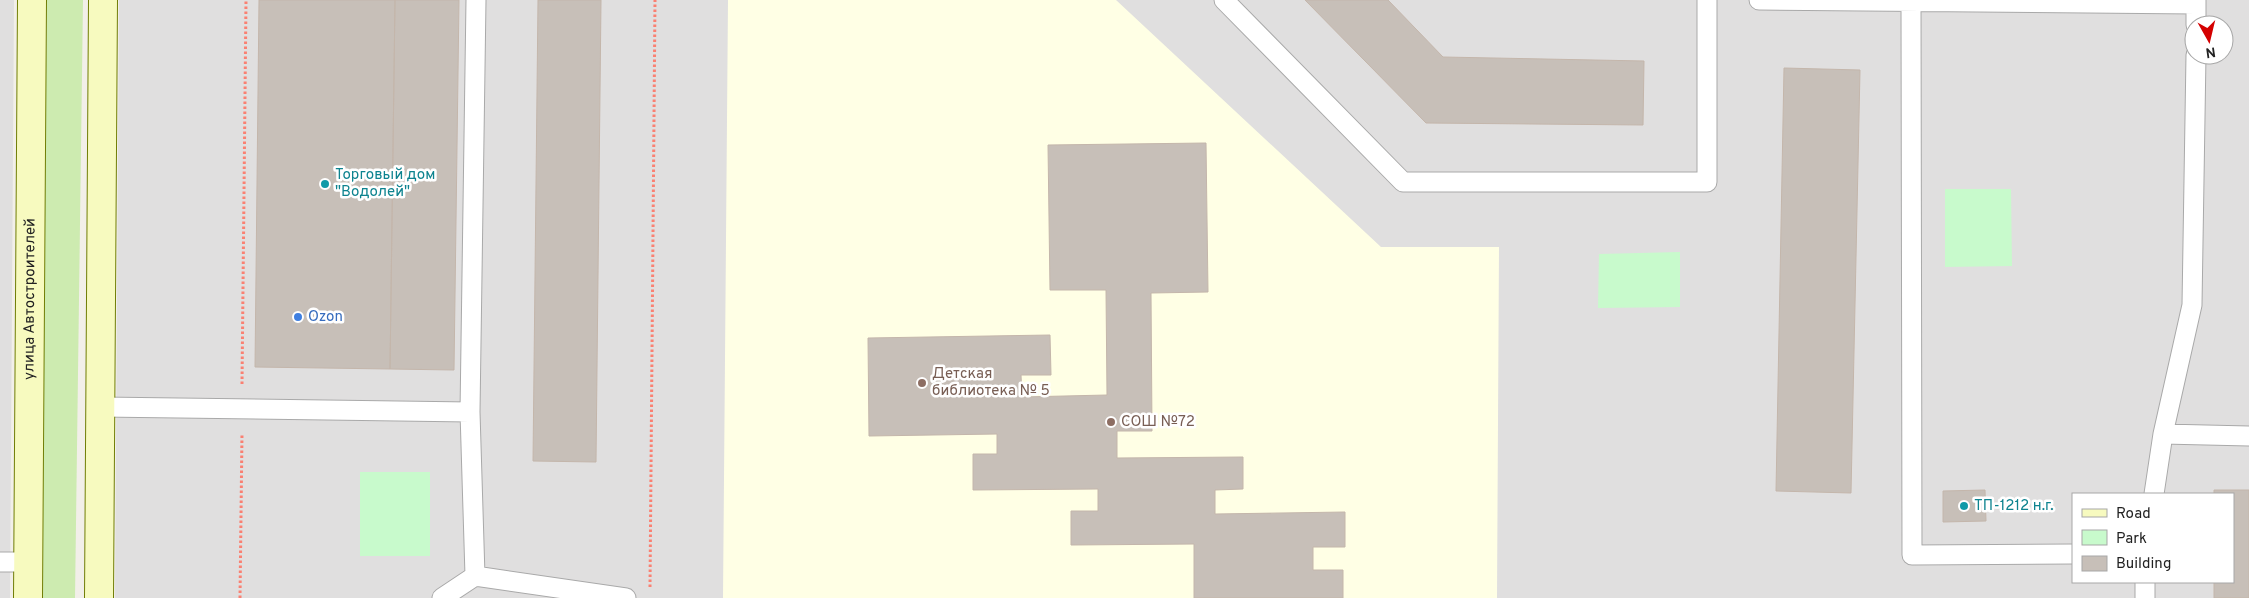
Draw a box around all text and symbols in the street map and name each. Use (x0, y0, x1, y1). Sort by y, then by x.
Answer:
north arrow (2184, 15, 2234, 65)
text: N (2204, 42, 2217, 61)
place label: Торговый дом "Водолей" (335, 166, 435, 202)
marker: Торговый дом "Водолей" (319, 178, 331, 190)
street label: улица Автостроителей (20, 218, 40, 380)
place label: Ozon (308, 308, 343, 327)
marker: Ozon (292, 311, 304, 323)
place label: Детская библиотека № 5 (932, 365, 1050, 401)
marker: Детская библиотека № 5 (916, 377, 928, 389)
place label: СОШ №72 (1121, 413, 1195, 432)
marker: СОШ №72 (1105, 416, 1117, 428)
legend (2072, 493, 2234, 583)
place label: ТП-1212 н.г. (1974, 497, 2054, 516)
marker: ТП-1212 н.г. (1958, 500, 1970, 512)
text: Road (2116, 505, 2151, 524)
text: Park (2116, 530, 2147, 549)
text: Building (2116, 555, 2171, 574)

